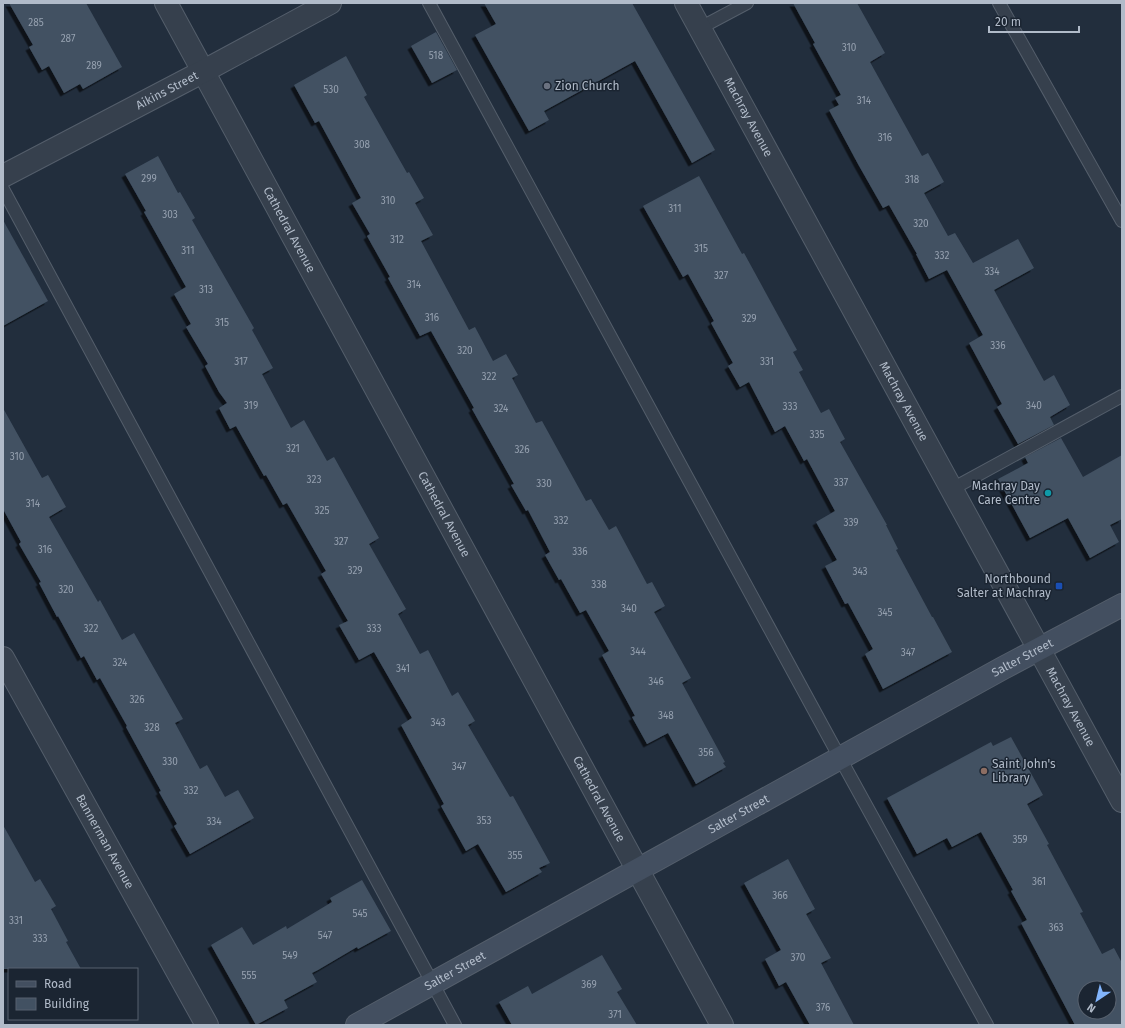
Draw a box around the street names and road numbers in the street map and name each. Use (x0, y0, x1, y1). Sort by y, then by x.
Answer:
street label: Aikins Street (133, 68, 201, 112)
street label: Machray Avenue (721, 75, 776, 159)
street label: Cathedral Avenue (260, 184, 318, 275)
street label: Machray Avenue (876, 359, 931, 443)
street label: Cathedral Avenue (415, 469, 473, 560)
street label: Salter Street (989, 635, 1056, 680)
street label: Machray Avenue (1043, 665, 1098, 749)
street label: Cathedral Avenue (570, 754, 628, 844)
street label: Salter Street (706, 791, 772, 837)
street label: Bannerman Avenue (73, 792, 137, 891)
street label: Salter Street (422, 948, 489, 993)

